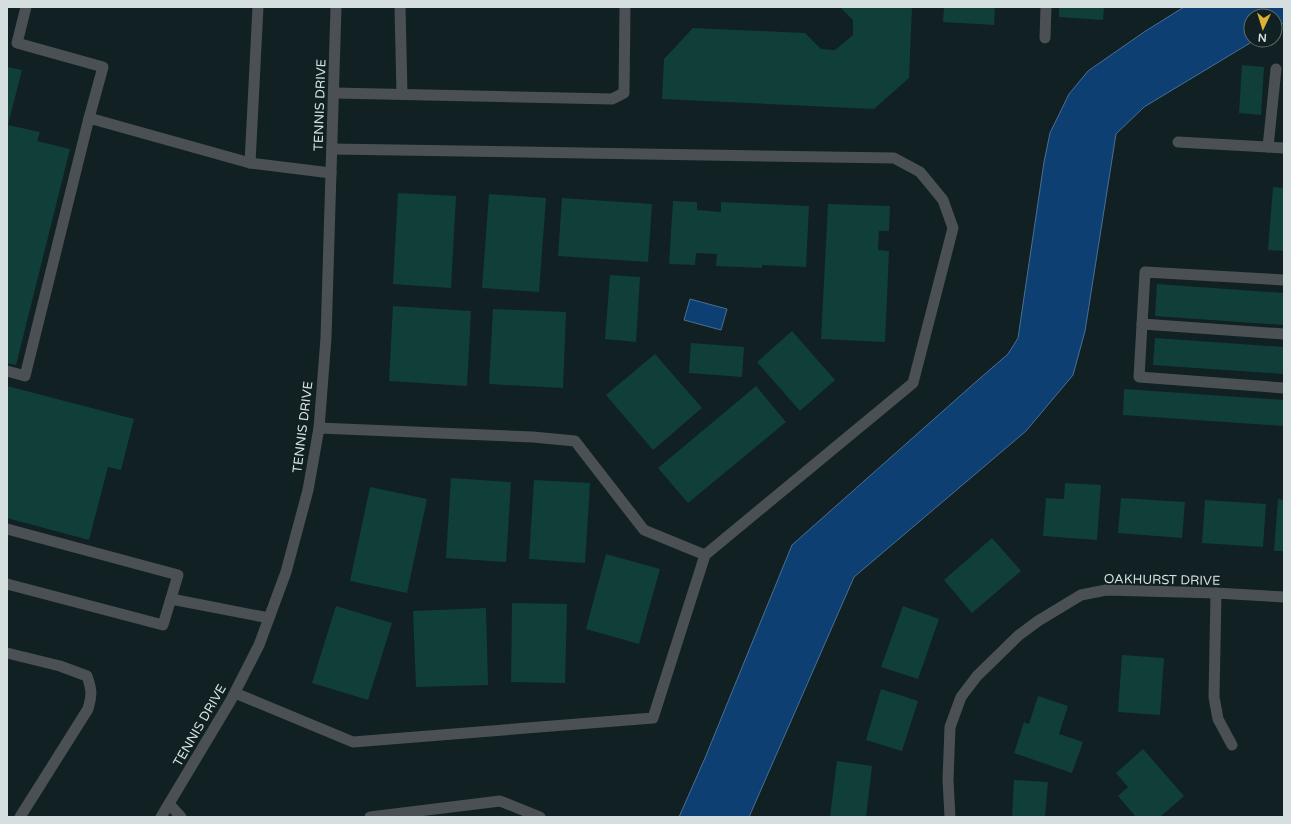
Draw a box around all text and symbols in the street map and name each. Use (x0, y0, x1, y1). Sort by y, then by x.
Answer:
north arrow (1243, 8, 1283, 48)
text: N (1257, 31, 1267, 44)
street label: TENNIS DRIVE (310, 59, 330, 151)
street label: TENNIS DRIVE (289, 380, 317, 474)
street label: OAKHURST DRIVE (1104, 571, 1220, 589)
street label: TENNIS DRIVE (170, 682, 230, 769)

